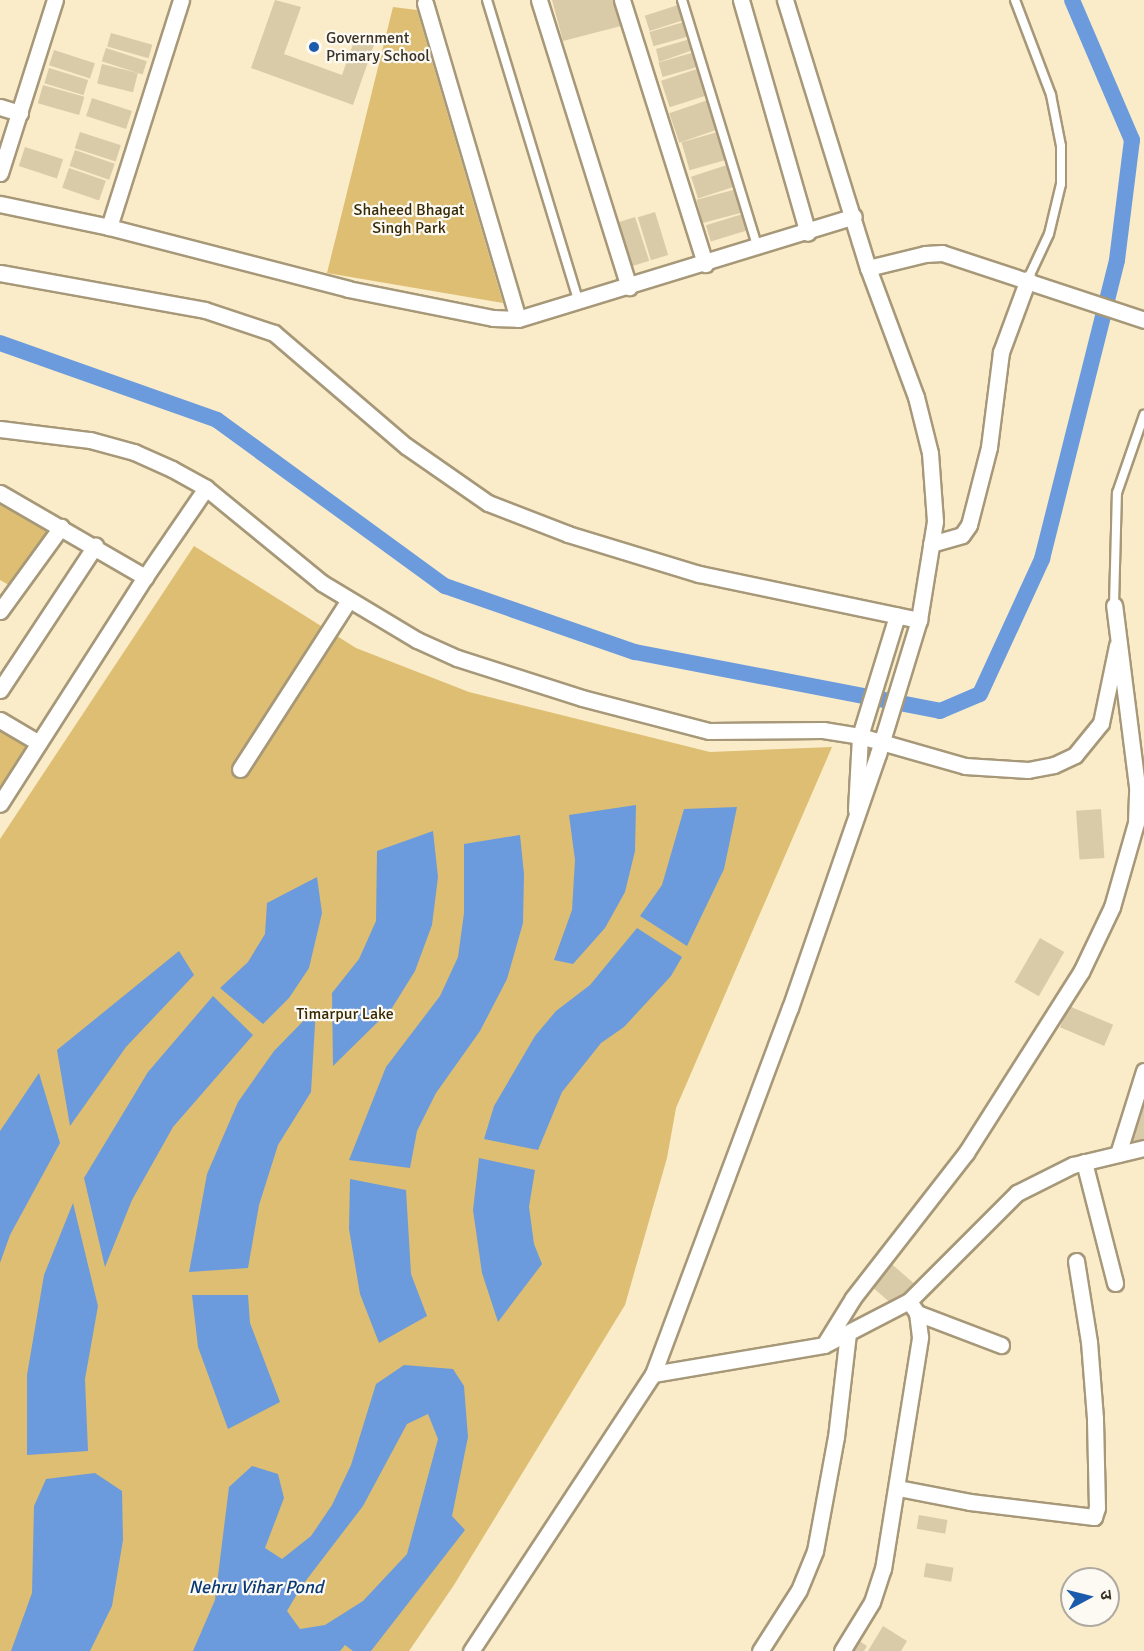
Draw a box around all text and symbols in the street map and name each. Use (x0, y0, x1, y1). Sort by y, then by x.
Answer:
place label: Government Primary School (326, 28, 430, 66)
marker: Government Primary School (307, 40, 321, 54)
park label: Shaheed Bhagat Singh Park (354, 200, 464, 238)
park label: Timarpur Lake (296, 1004, 394, 1024)
north arrow (1060, 1567, 1120, 1627)
water label: Nehru Vihar Pond (189, 1576, 323, 1598)
text: उ (1095, 1589, 1116, 1601)

